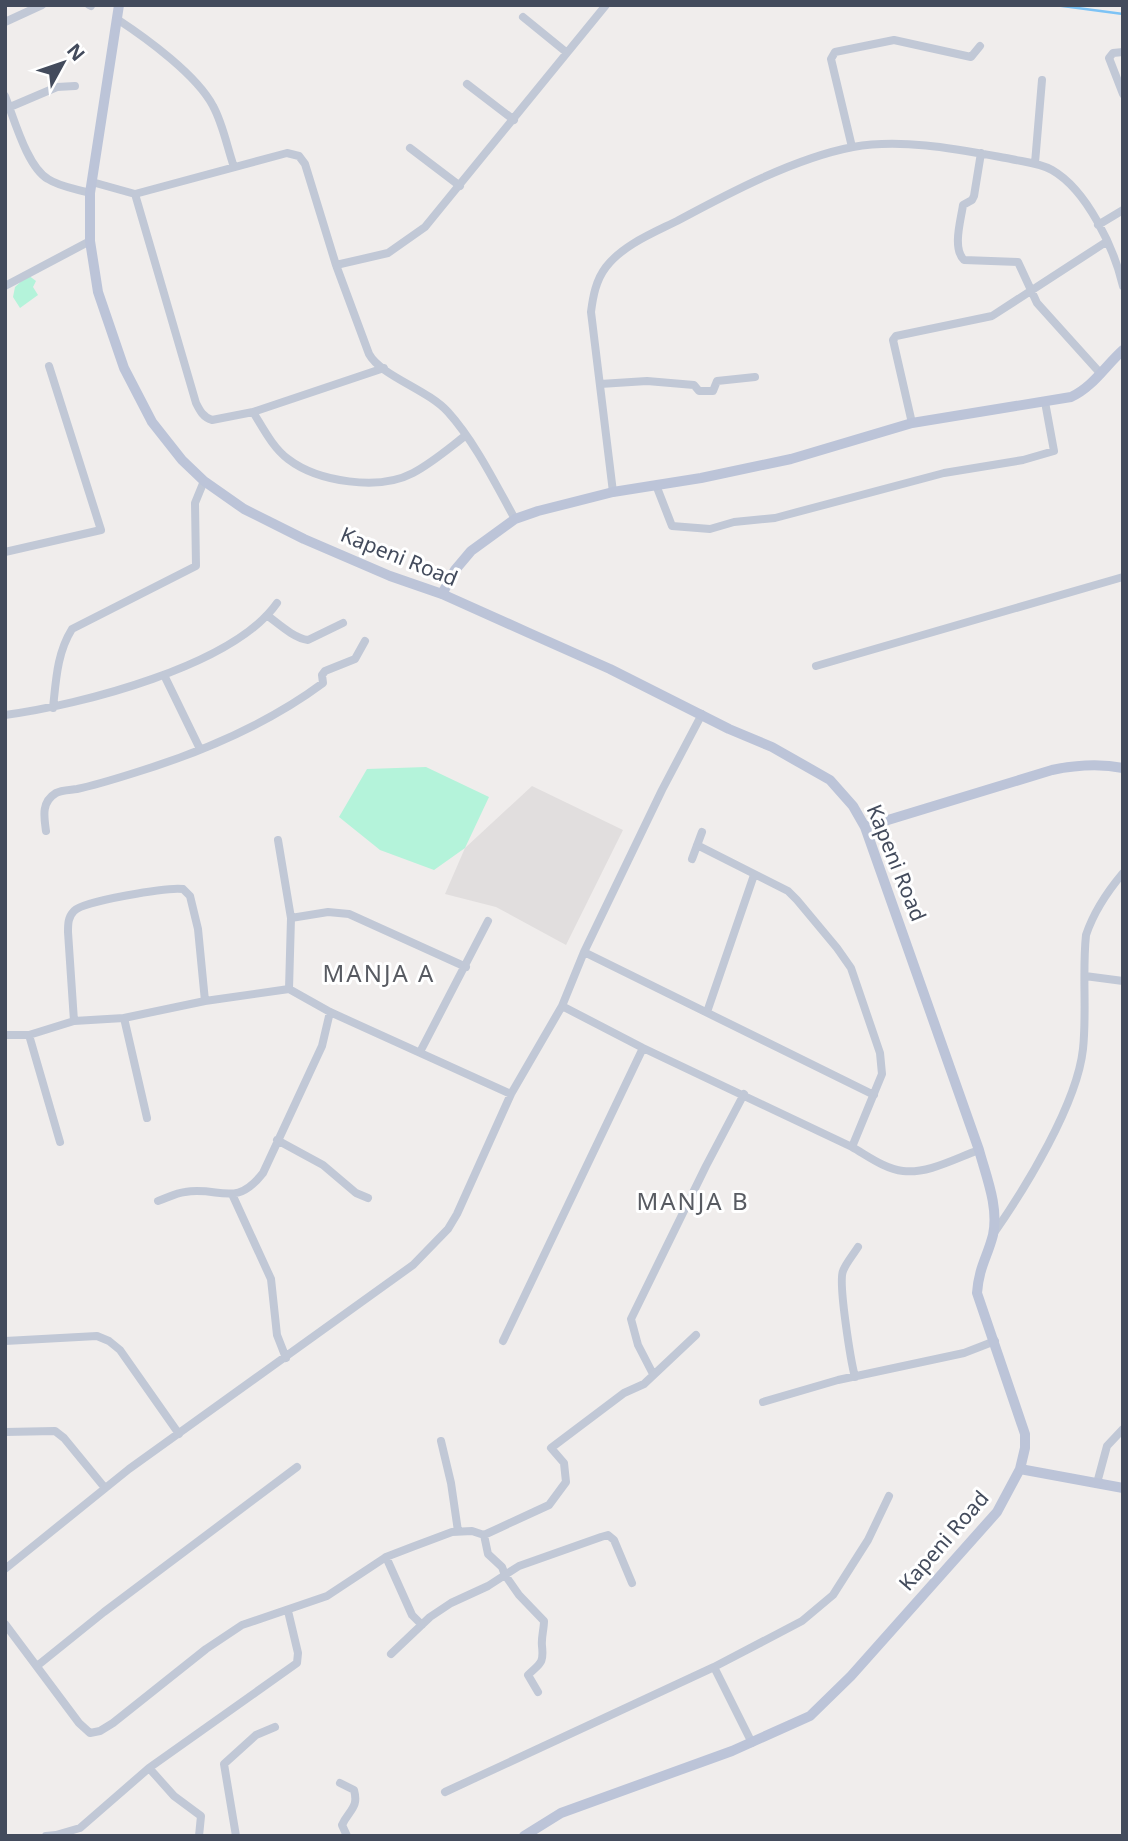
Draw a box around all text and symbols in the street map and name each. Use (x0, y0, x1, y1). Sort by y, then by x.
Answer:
north arrow (28, 28, 98, 98)
text: N (61, 38, 91, 66)
street label: Kapeni Road (337, 520, 462, 592)
street label: Kapeni Road (861, 800, 933, 925)
district label: MANJA A (323, 956, 435, 989)
district label: MANJA B (636, 1184, 750, 1217)
street label: Kapeni Road (892, 1484, 994, 1596)

